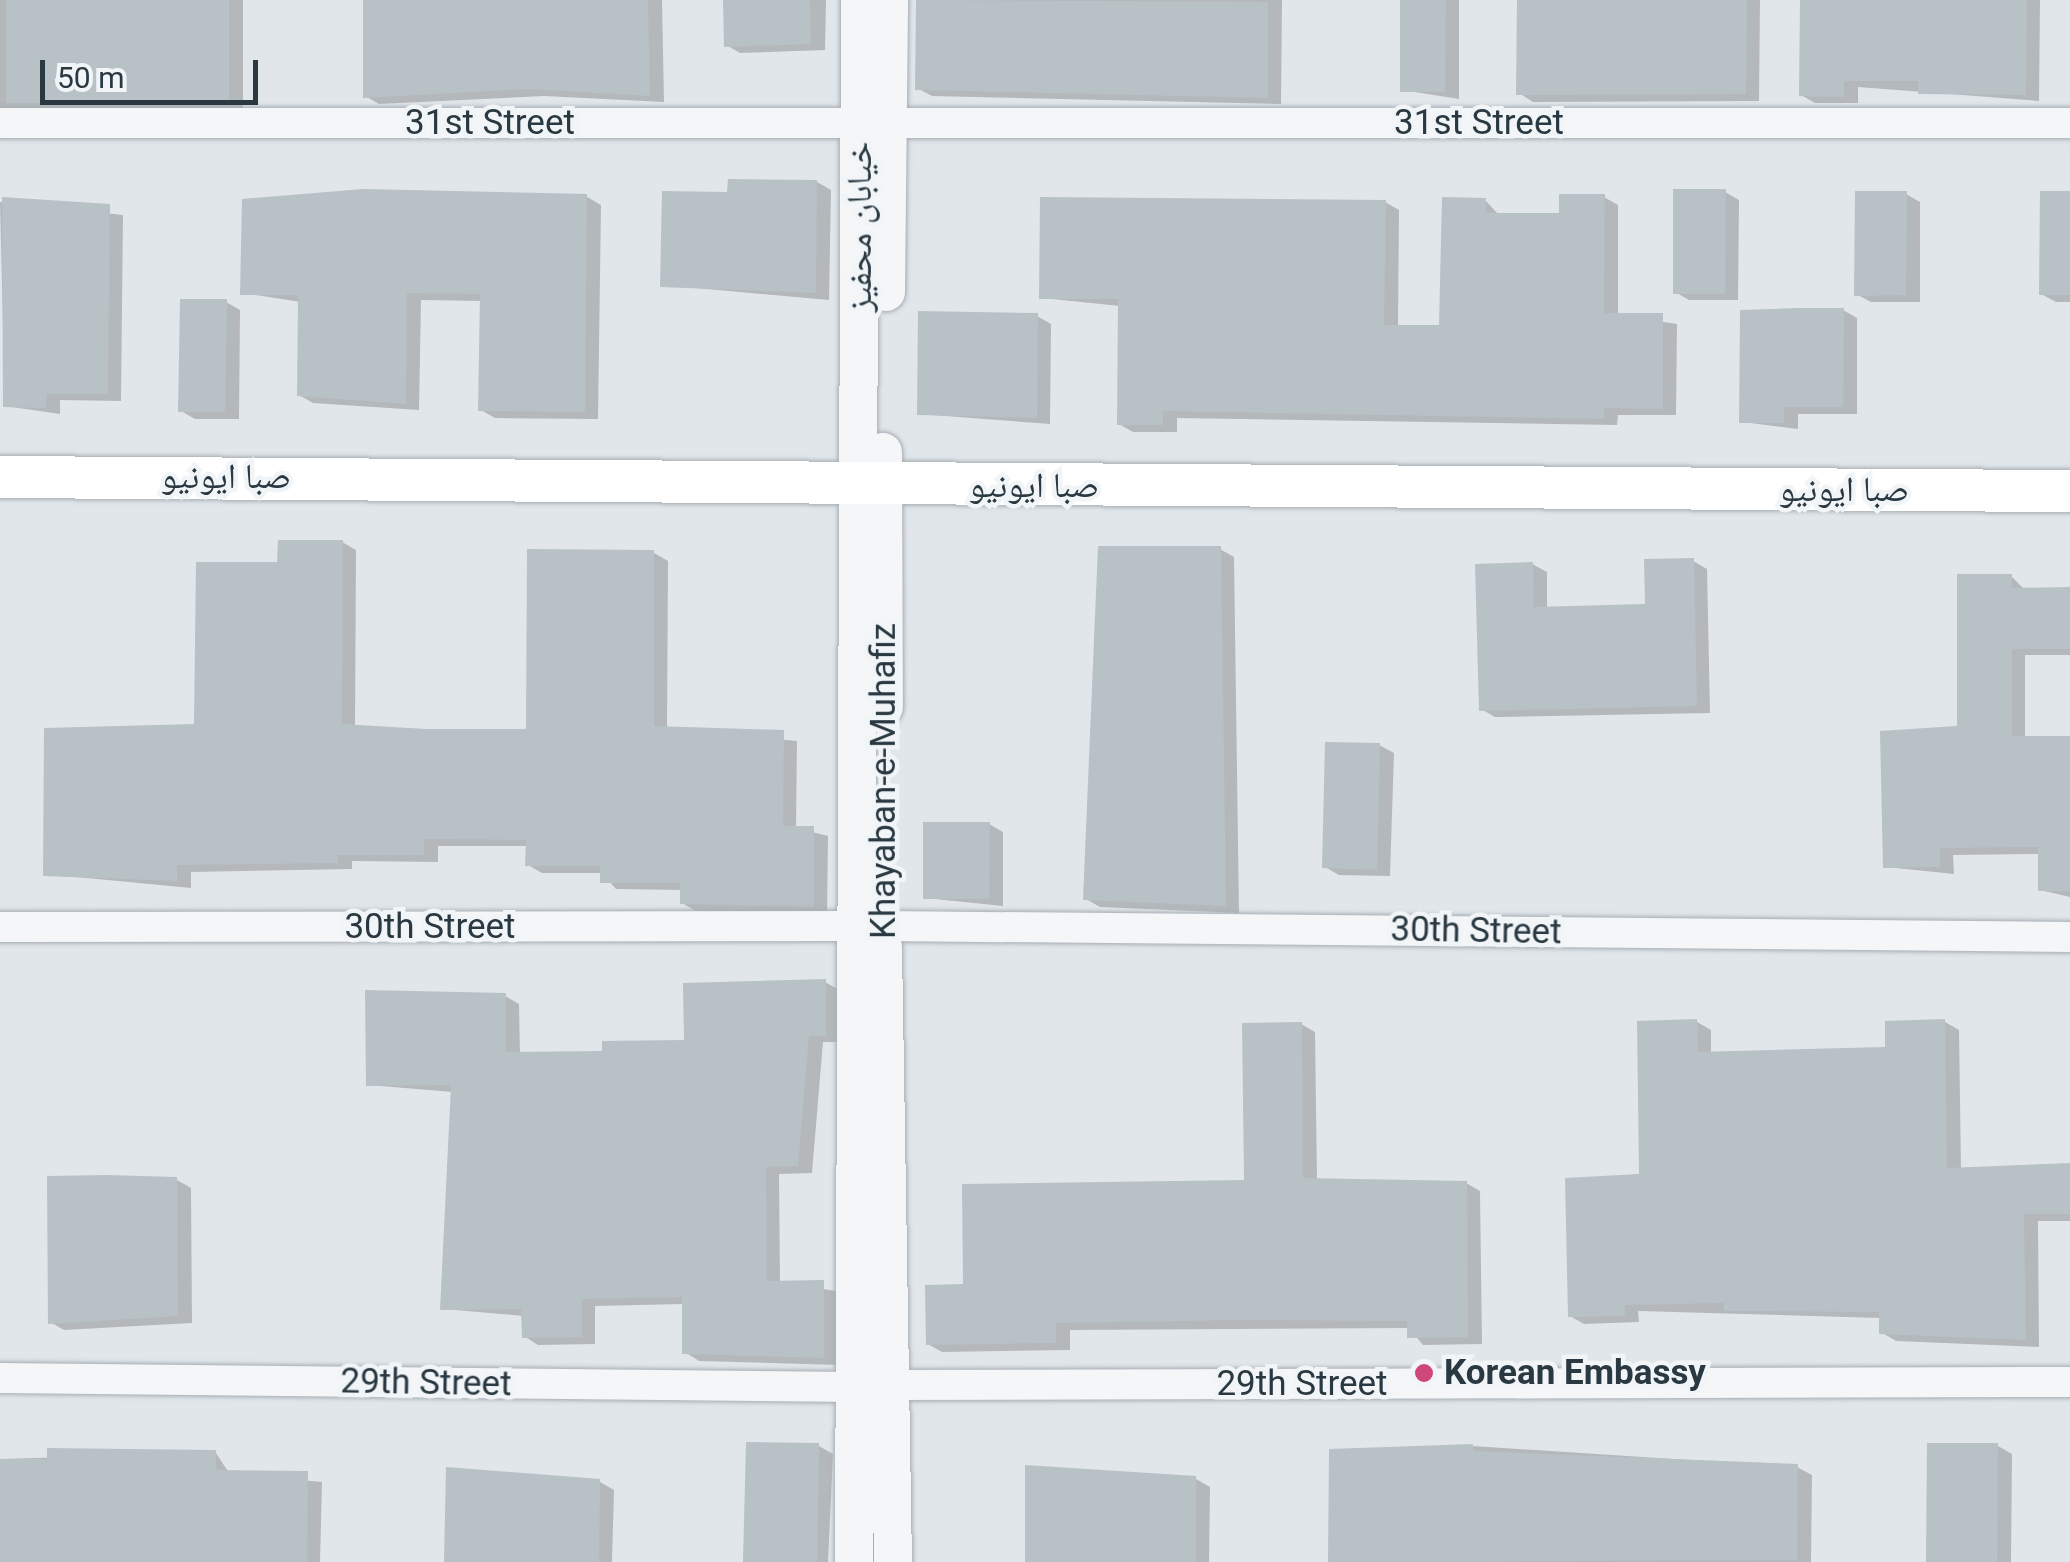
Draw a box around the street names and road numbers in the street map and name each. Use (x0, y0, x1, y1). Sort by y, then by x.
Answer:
street label: 31st Street (405, 102, 575, 144)
street label: 31st Street (1394, 102, 1564, 144)
street label: خیابان محفیز (839, 142, 881, 312)
street label: صبا ایونیو (161, 456, 291, 498)
street label: صبا ایونیو (969, 465, 1099, 507)
street label: صبا ایونیو (1779, 469, 1909, 511)
street label: Khayaban-e-Muhafiz (863, 623, 905, 939)
street label: 30th Street (344, 906, 516, 948)
street label: 30th Street (1390, 909, 1562, 953)
street label: 29th Street (340, 1361, 512, 1405)
street label: 29th Street (1216, 1363, 1388, 1405)

